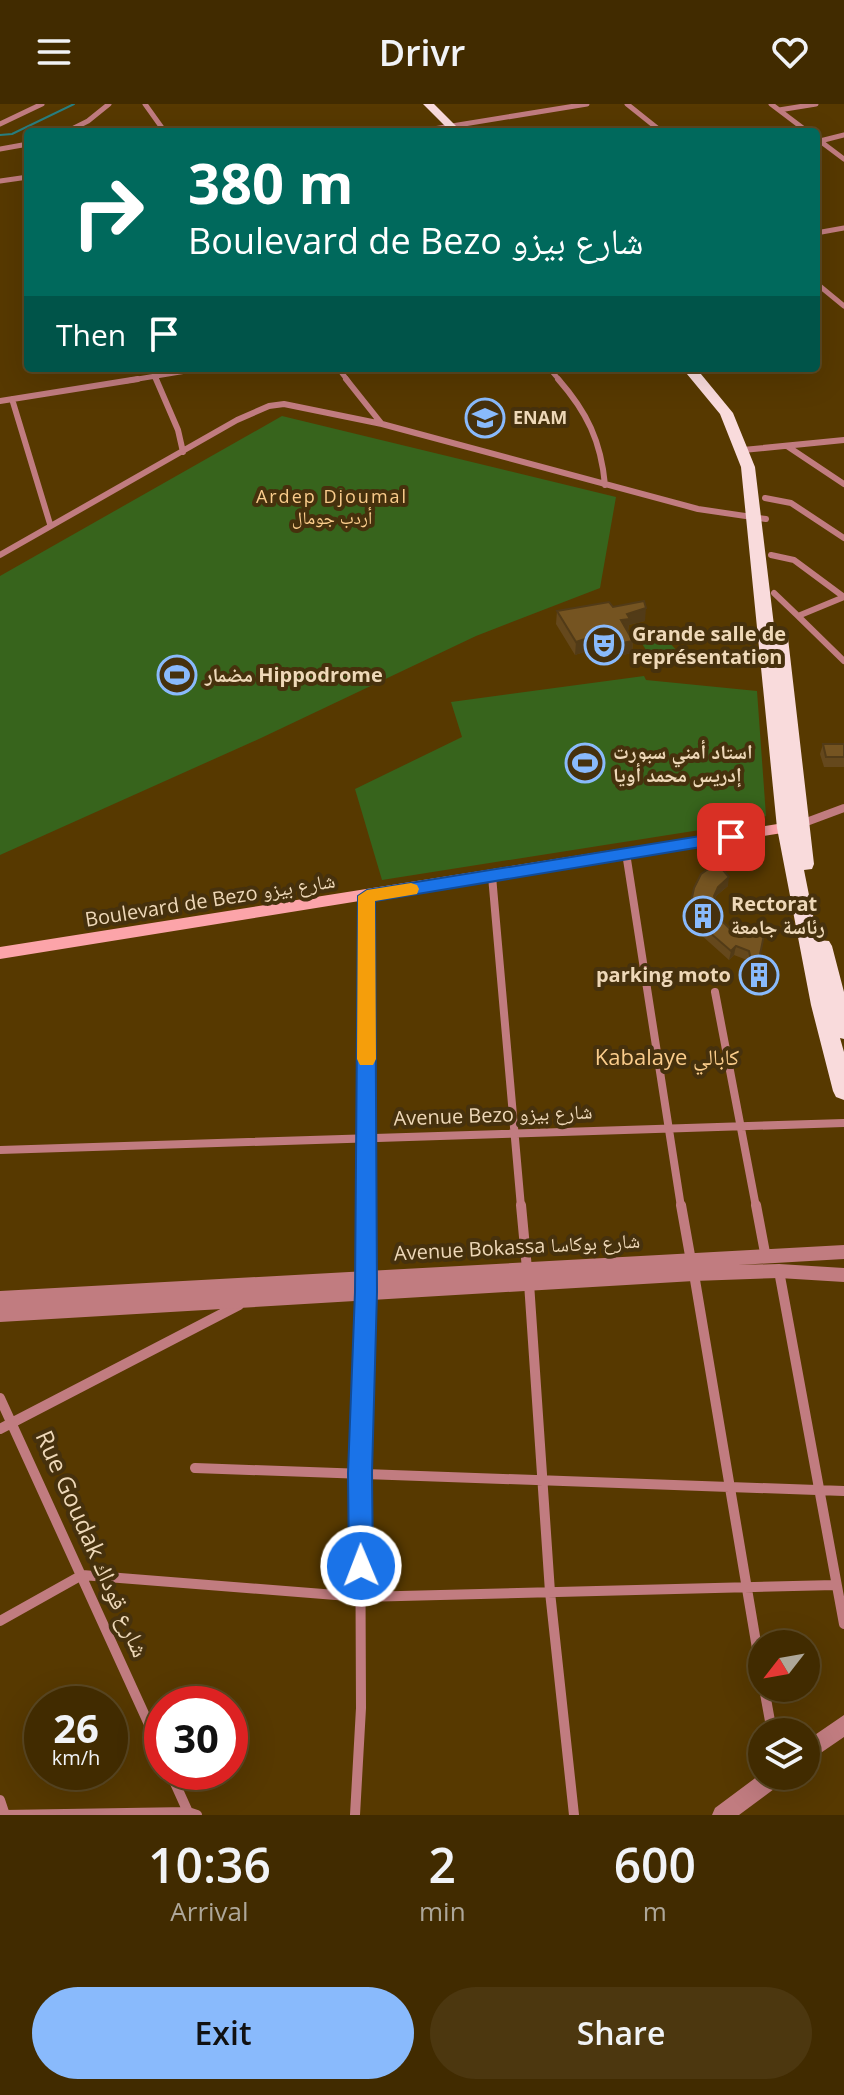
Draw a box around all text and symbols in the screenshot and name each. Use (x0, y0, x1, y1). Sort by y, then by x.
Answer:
text: Drivr (379, 28, 465, 77)
icon: menu (32, 30, 76, 74)
icon: heart (768, 30, 812, 74)
text: 380 m (188, 144, 354, 220)
icon: right (56, 160, 160, 264)
text: Boulevard de Bezo شارع بيزو (188, 216, 643, 265)
icon: arrive (142, 312, 186, 356)
text: Then (56, 314, 126, 355)
school or university icon: ENAM (464, 397, 506, 439)
place label: ENAM (513, 405, 567, 429)
district label: Ardep Djoumal أردب جومال (256, 484, 408, 529)
place label: Grande salle de représentation (632, 620, 786, 670)
theatre icon: Grande salle de représentation (583, 624, 625, 666)
sports icon: مضمار Hippodrome (156, 654, 198, 696)
place label: مضمار Hippodrome (204, 661, 383, 688)
place label: استاد أمني سبورت إدريس محمد أويا (613, 738, 753, 788)
sports icon: استاد أمني سبورت إدريس محمد أويا (564, 742, 606, 784)
pin (697, 803, 765, 871)
icon: arrive (709, 815, 753, 859)
street label: Boulevard de Bezo شارع بيزو (83, 866, 337, 933)
place label: Rectorat رئاسة جامعة (731, 890, 825, 940)
building icon: Rectorat رئاسة جامعة (682, 895, 724, 937)
building icon: parking moto (738, 954, 780, 996)
place label: parking moto (596, 961, 731, 988)
district label: Kabalaye كابالي (595, 1041, 739, 1075)
street label: Avenue Bezo شارع بيزو (393, 1098, 593, 1131)
street label: Avenue Bokassa شارع بوكاسا (393, 1227, 641, 1266)
street label: Rue Goudak شارع قوداك (28, 1425, 158, 1662)
position arrow (319, 1524, 403, 1608)
north arrow (748, 1630, 820, 1702)
map controls (748, 1630, 820, 1790)
speed limit sign: 30 (144, 1686, 248, 1790)
text: 26 (53, 1700, 99, 1755)
button: layers (748, 1718, 820, 1790)
text: km/h (52, 1744, 100, 1771)
text: 10:36 (148, 1832, 271, 1897)
text: 2 (429, 1832, 456, 1897)
text: 600 (614, 1832, 696, 1897)
text: Arrival (170, 1893, 249, 1929)
text: min (419, 1893, 466, 1929)
text: m (643, 1893, 667, 1929)
button: Exit (32, 1987, 414, 2079)
button: Share (430, 1987, 812, 2079)

